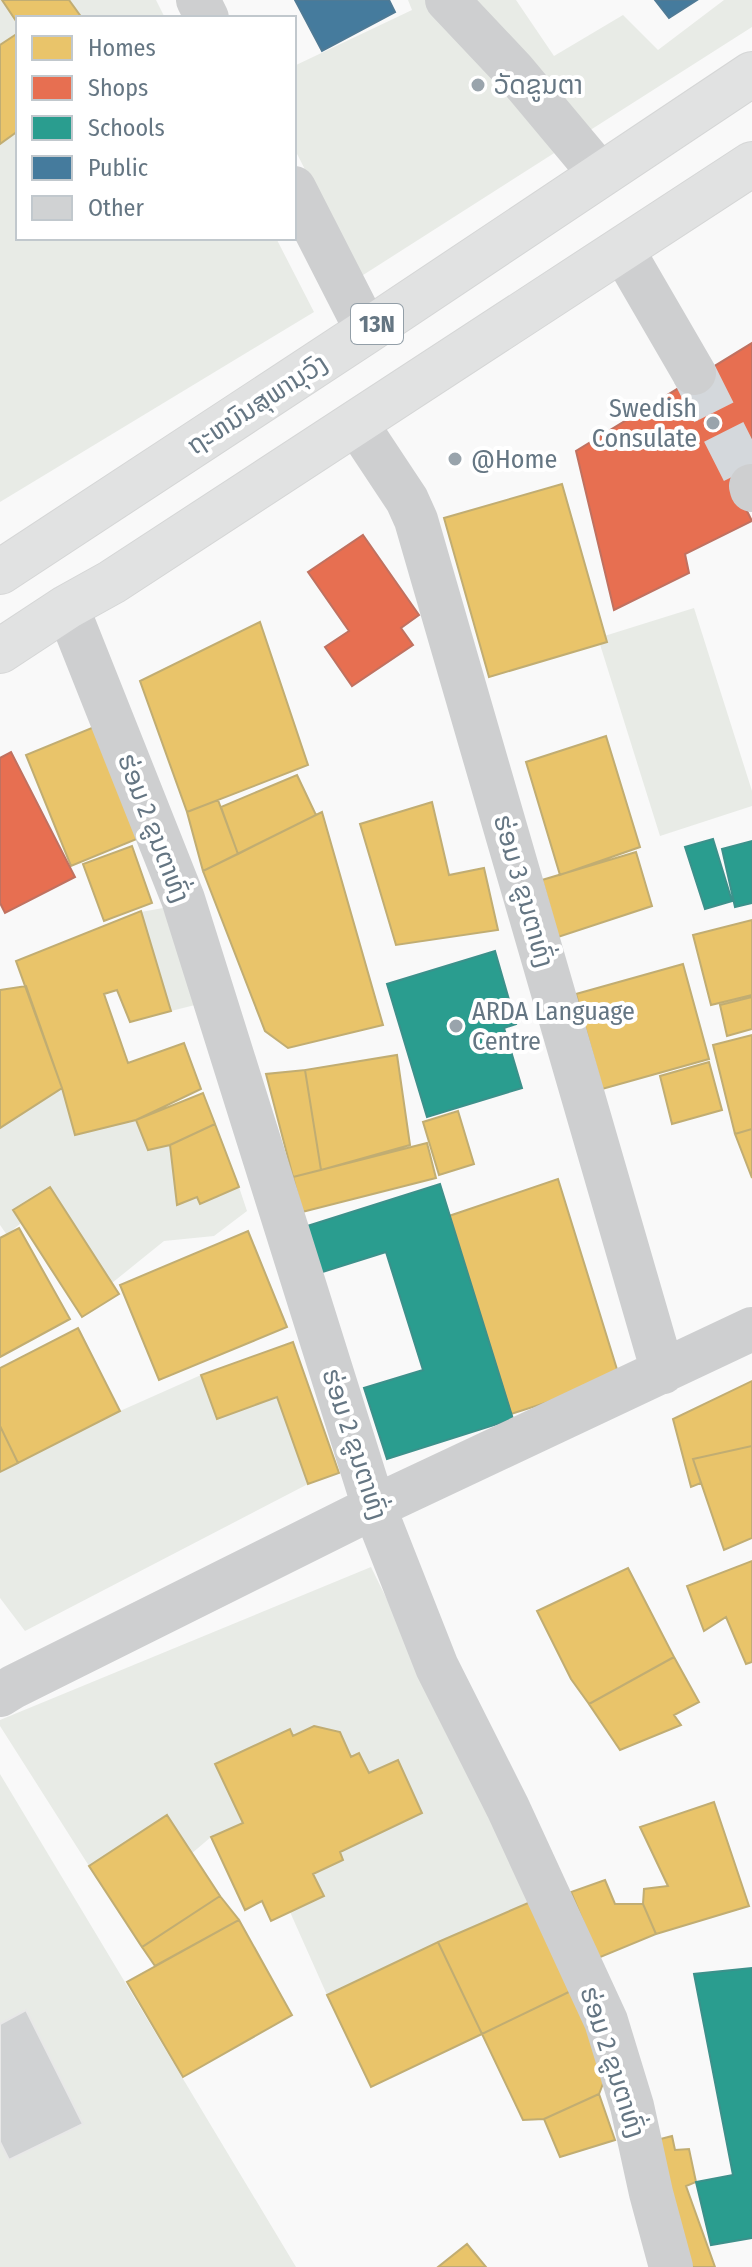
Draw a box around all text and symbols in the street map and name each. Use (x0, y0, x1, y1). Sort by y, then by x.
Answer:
legend (16, 16, 296, 240)
text: Homes (88, 34, 156, 62)
place label: ວັດຂູນຕາ (494, 70, 583, 102)
text: Shops (88, 74, 148, 102)
marker: ວັດຂູນຕາ (469, 76, 487, 94)
text: Schools (88, 114, 165, 142)
text: Public (88, 154, 148, 182)
text: Other (88, 194, 144, 222)
road number: 13N (351, 304, 403, 344)
street label: ຖະຫນົນສຸພານຸວົງ (181, 347, 334, 462)
place label: Swedish Consulate (592, 393, 697, 454)
marker: Swedish Consulate (704, 414, 722, 432)
place label: @Home (471, 444, 557, 475)
marker: @Home (446, 450, 464, 468)
street label: ຮ່ອມ 2 ຂູນຕາທົ່ງ (110, 748, 199, 908)
street label: ຮ່ອມ 3 ຂູນຕາທົ່ງ (486, 810, 563, 971)
place label: ARDA Language Centre (472, 996, 635, 1057)
marker: ARDA Language Centre (447, 1017, 465, 1035)
street label: ຮ່ອມ 2 ຂູນຕາທົ່ງ (315, 1363, 397, 1524)
street label: ຮ່ອມ 2 ຂູນຕາທົ່ງ (573, 1981, 655, 2142)

